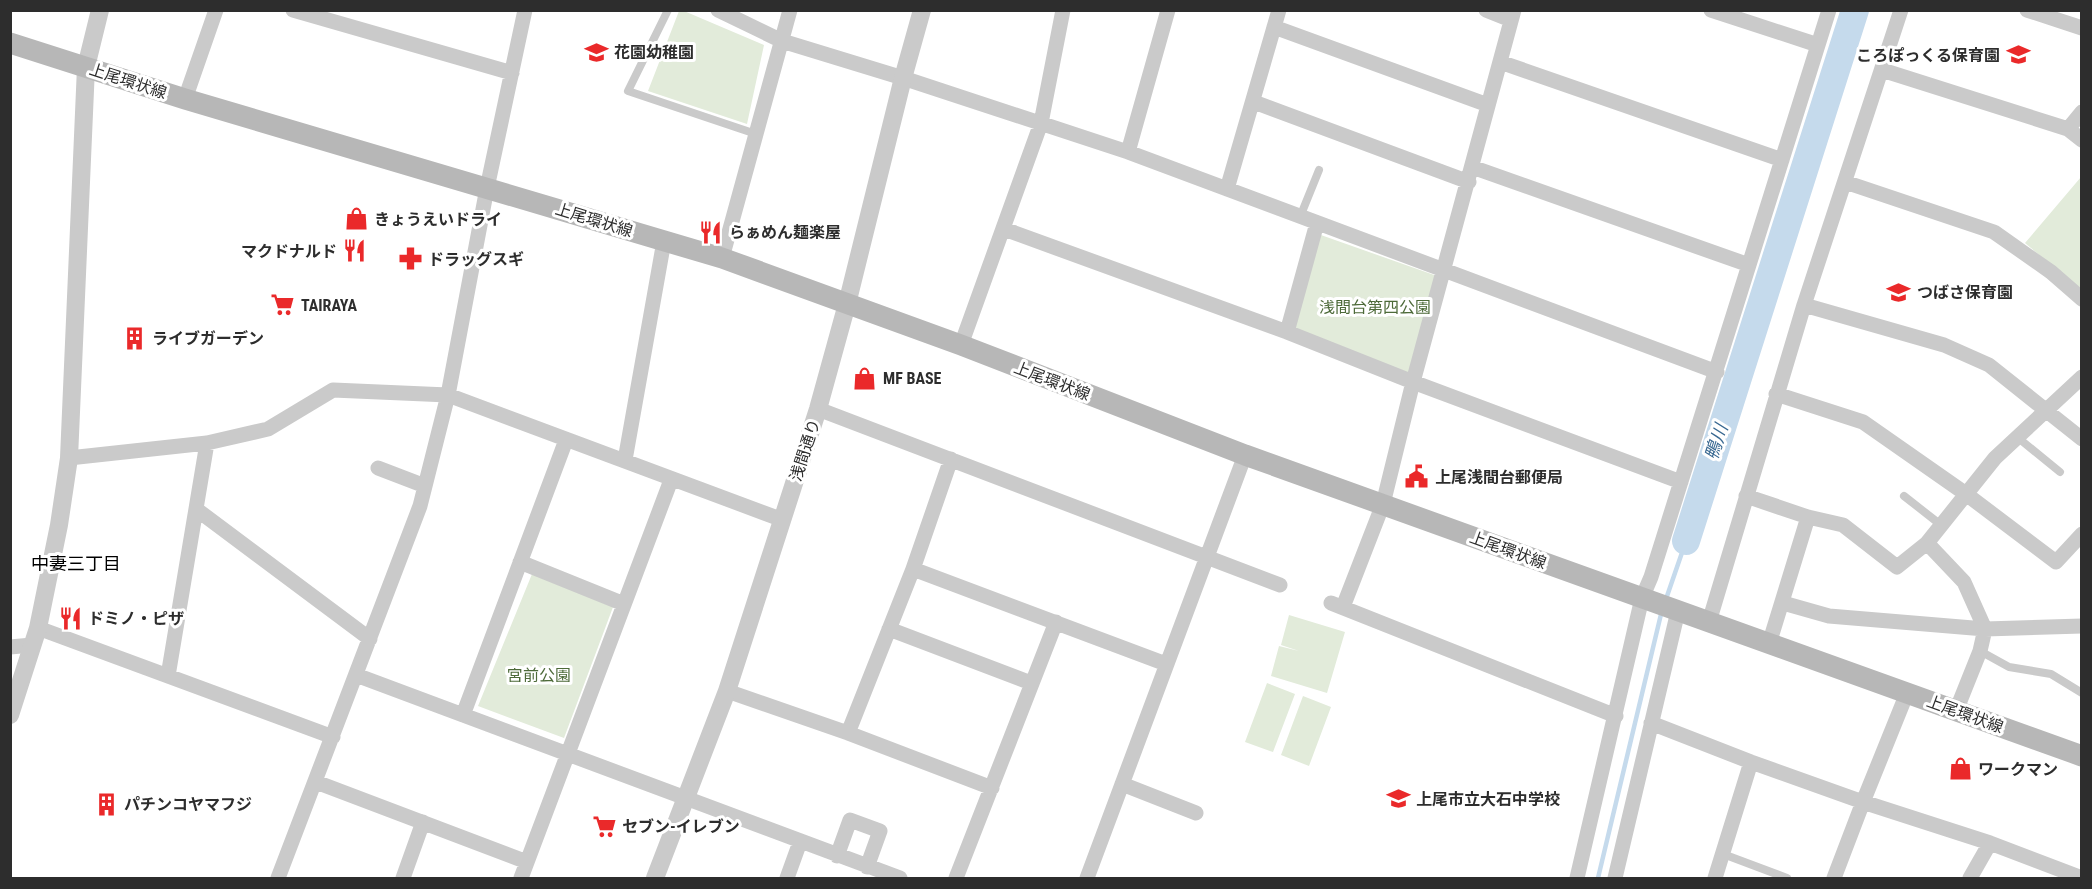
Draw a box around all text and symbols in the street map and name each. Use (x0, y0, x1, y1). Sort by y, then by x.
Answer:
school or university icon: 花園幼稚園 (583, 39, 609, 65)
school or university icon: ころぽっくる保育園 (2005, 42, 2031, 68)
place label: 花園幼稚園 (614, 43, 694, 62)
place label: ころぽっくる保育園 (1856, 46, 2000, 65)
street label: 上尾環状線 (87, 60, 169, 102)
street label: 上尾環状線 (553, 199, 635, 241)
shop icon: きょうえいドライ (343, 206, 369, 232)
place label: きょうえいドライ (374, 210, 502, 229)
restaurant icon: らぁめん麺楽屋 (698, 219, 724, 245)
place label: らぁめん麺楽屋 (729, 223, 841, 242)
restaurant icon: マクドナルド (342, 238, 368, 264)
place label: マクドナルド (241, 242, 337, 261)
pharmacy icon: ドラッグスギ (397, 246, 423, 272)
place label: ドラッグスギ (428, 250, 524, 269)
school or university icon: つばさ保育園 (1886, 279, 1912, 305)
place label: つばさ保育園 (1917, 283, 2013, 302)
supermarket icon: TAIRAYA (270, 292, 296, 318)
place label: TAIRAYA (301, 296, 357, 315)
park label: 浅間台第四公園 (1319, 298, 1431, 317)
building icon: ライブガーデン (121, 325, 147, 351)
place label: ライブガーデン (152, 329, 264, 348)
street label: 上尾環状線 (1011, 358, 1093, 404)
shop icon: MF BASE (852, 365, 878, 391)
place label: MF BASE (883, 369, 942, 388)
street label: 浅間通り (786, 417, 824, 483)
water label: 鴨川 (1700, 420, 1732, 462)
public building icon: 上尾浅間台郵便局 (1404, 464, 1430, 490)
place label: 上尾浅間台郵便局 (1435, 468, 1563, 487)
street label: 上尾環状線 (1467, 527, 1549, 573)
district label: 中妻三丁目 (31, 553, 121, 574)
restaurant icon: ドミノ・ピザ (57, 605, 83, 631)
place label: ドミノ・ピザ (88, 609, 184, 628)
park label: 宮前公園 (507, 666, 571, 685)
street label: 上尾環状線 (1924, 691, 2006, 737)
shop icon: ワークマン (1947, 756, 1973, 782)
place label: ワークマン (1978, 760, 2058, 779)
school or university icon: 上尾市立大石中学校 (1385, 786, 1411, 812)
place label: 上尾市立大石中学校 (1416, 790, 1560, 809)
building icon: パチンコヤマフジ (93, 791, 119, 817)
place label: パチンコヤマフジ (124, 795, 252, 814)
supermarket icon: セブン-イレブン (591, 813, 617, 839)
place label: セブン-イレブン (622, 817, 740, 836)

